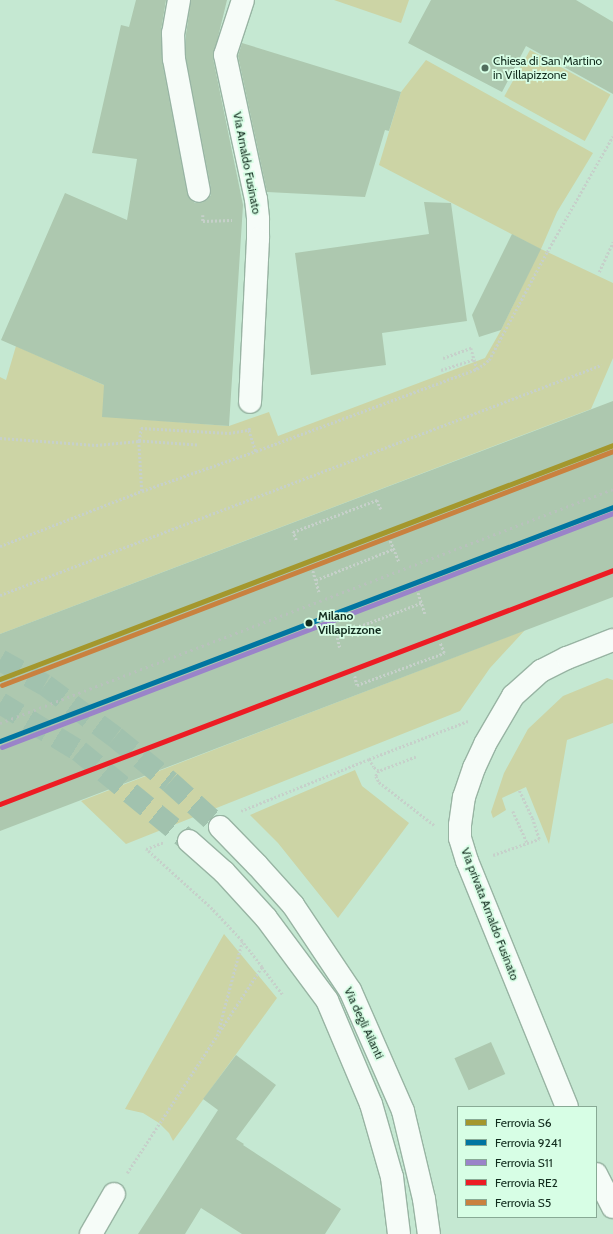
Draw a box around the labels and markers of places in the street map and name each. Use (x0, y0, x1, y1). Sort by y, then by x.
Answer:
place label: Chiesa di San Martino in Villapizzone (493, 54, 602, 82)
marker: Chiesa di San Martino in Villapizzone (480, 63, 490, 73)
place label: Milano Villapizzone (318, 609, 381, 637)
marker: Milano Villapizzone (302, 616, 316, 630)

